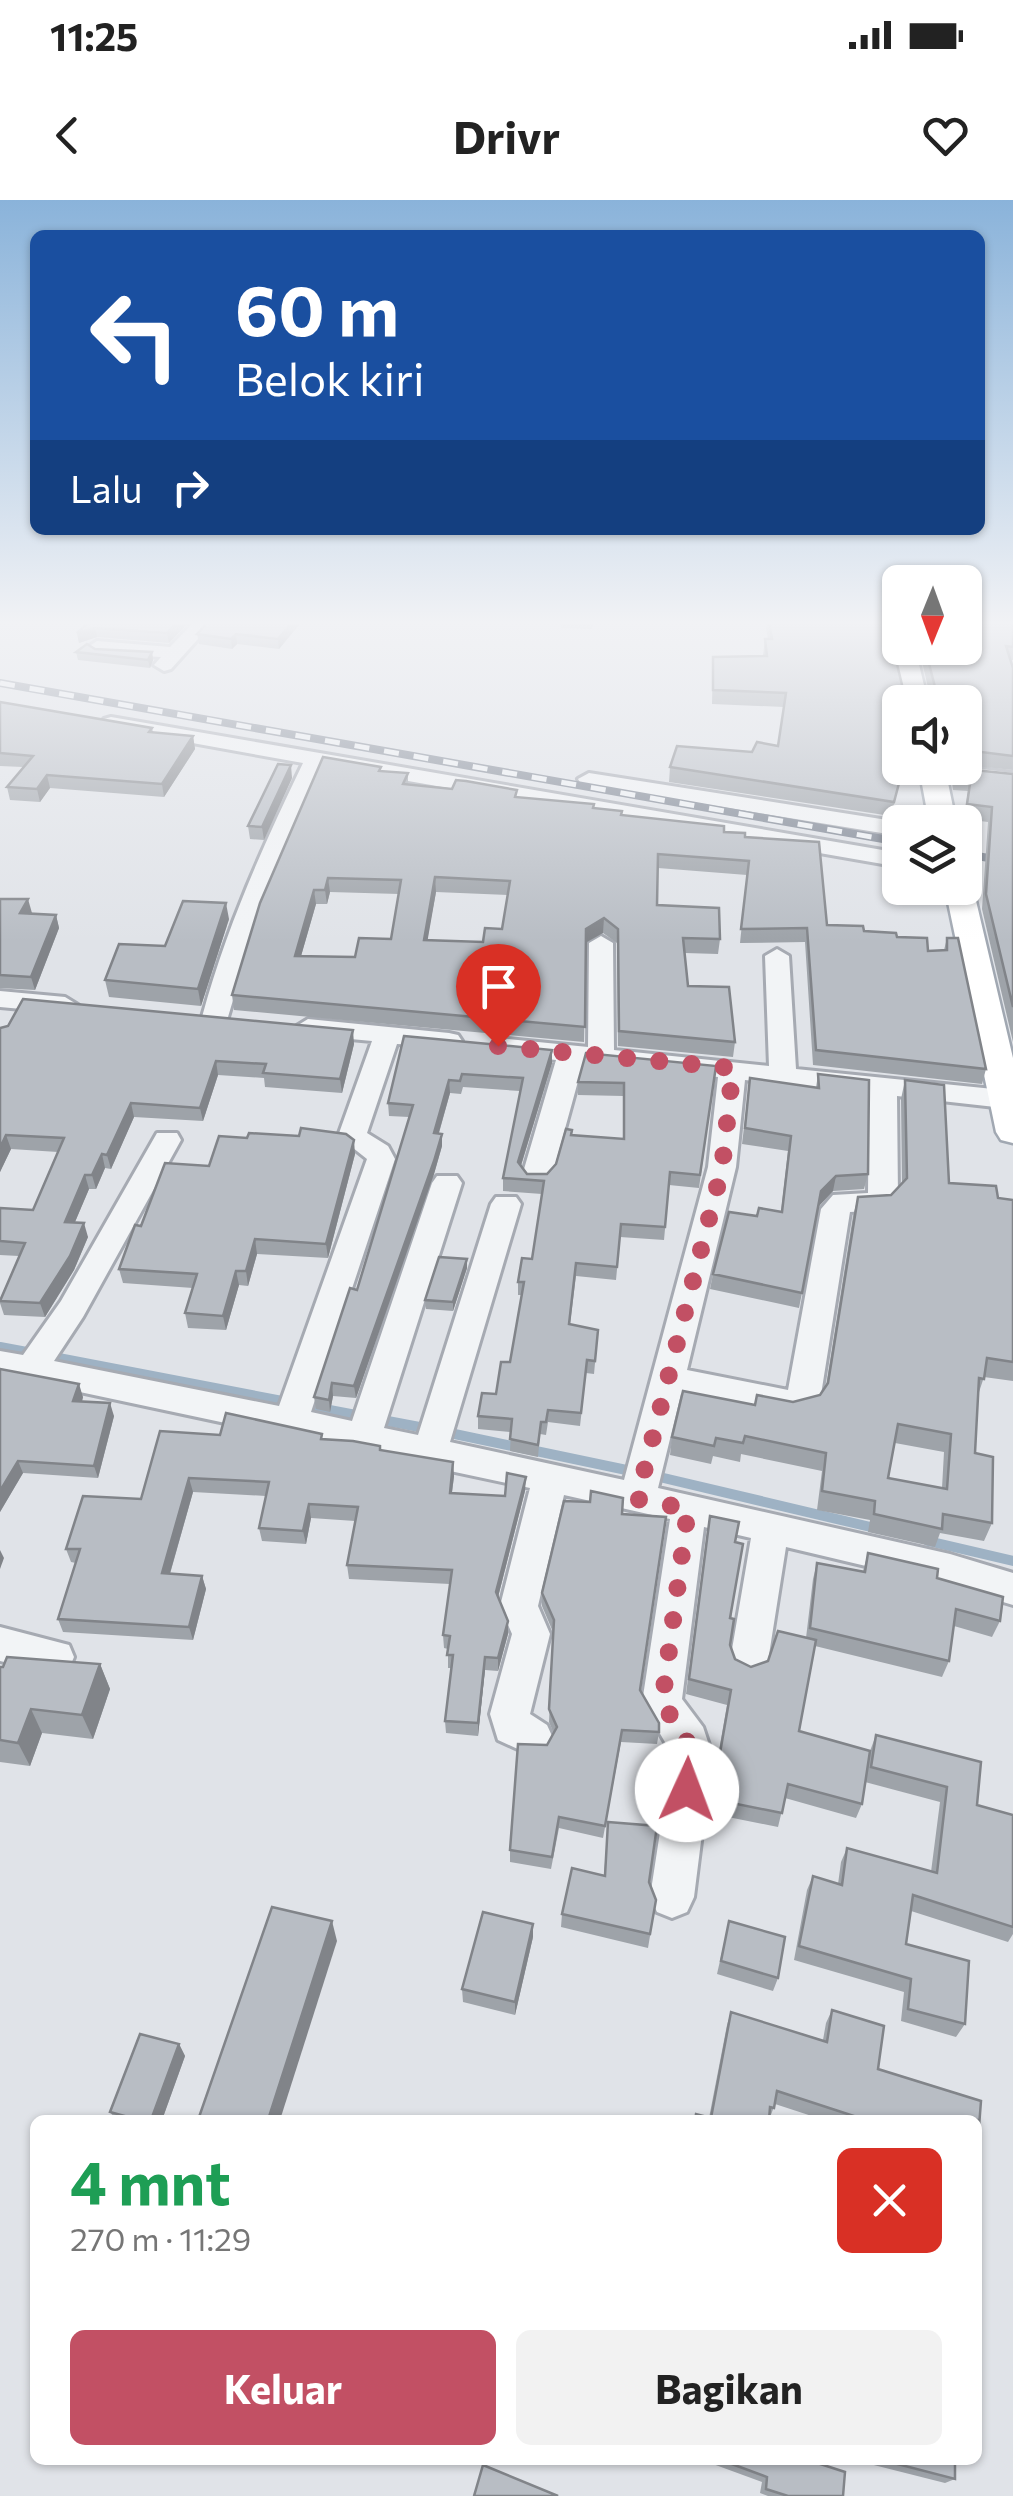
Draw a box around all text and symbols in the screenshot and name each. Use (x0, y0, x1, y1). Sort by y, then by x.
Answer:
text: 11:25 (50, 12, 138, 59)
icon: back (40, 108, 95, 163)
text: Drivr (453, 108, 560, 163)
icon: heart (918, 108, 973, 163)
text: 60 m (235, 265, 399, 350)
icon: left (70, 270, 200, 400)
text: Belok kiri (235, 350, 425, 405)
icon: right (163, 460, 218, 515)
text: Lalu (70, 464, 143, 511)
north arrow (882, 565, 982, 665)
map controls (882, 565, 982, 905)
button: sound (882, 685, 982, 785)
button: layers (882, 805, 982, 905)
pin (456, 944, 541, 1047)
icon: arrive (471, 959, 526, 1014)
position arrow (635, 1738, 739, 1842)
text: 4 mnt (70, 2144, 231, 2217)
button: close (837, 2148, 942, 2253)
text: 270 m · 11:29 (70, 2218, 251, 2258)
button: Keluar (70, 2330, 496, 2445)
button: Bagikan (516, 2330, 942, 2445)

